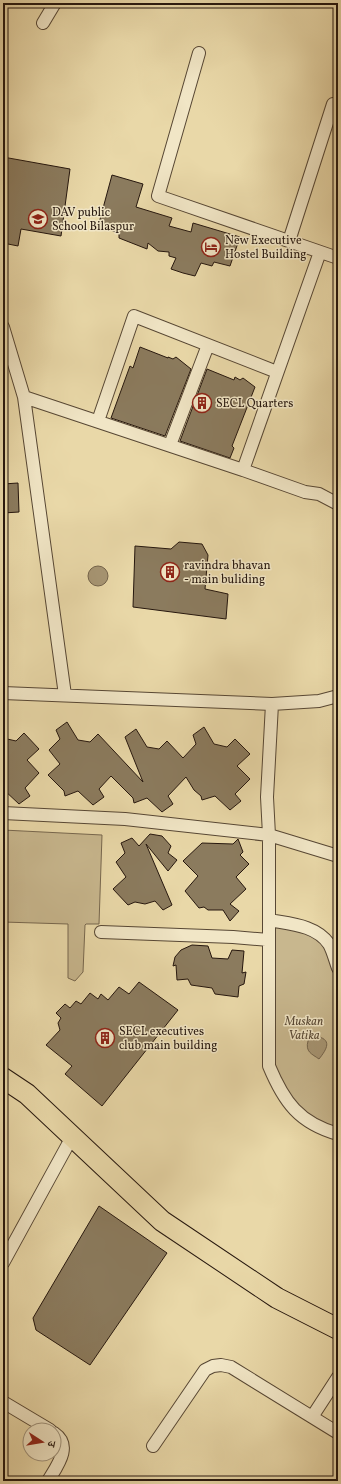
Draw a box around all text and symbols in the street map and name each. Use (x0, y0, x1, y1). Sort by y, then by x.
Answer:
place label: DAV public School Bilaspur (52, 205, 134, 235)
school or university icon: DAV public School Bilaspur (27, 208, 49, 230)
place label: New Executive Hostel Building (225, 233, 306, 263)
hotel icon: New Executive Hostel Building (200, 236, 222, 258)
building icon: SECL Quarters (191, 392, 213, 414)
place label: SECL Quarters (216, 396, 293, 412)
place label: ravindra bhavan - main buliding (184, 558, 271, 588)
building icon: ravindra bhavan - main buliding (159, 561, 181, 583)
park label: Muskan Vatika (284, 1014, 323, 1044)
place label: SECL executives club main building (119, 1024, 217, 1054)
building icon: SECL executives club main building (94, 1027, 116, 1049)
north arrow (22, 1422, 62, 1462)
text: उ (42, 1438, 58, 1449)

